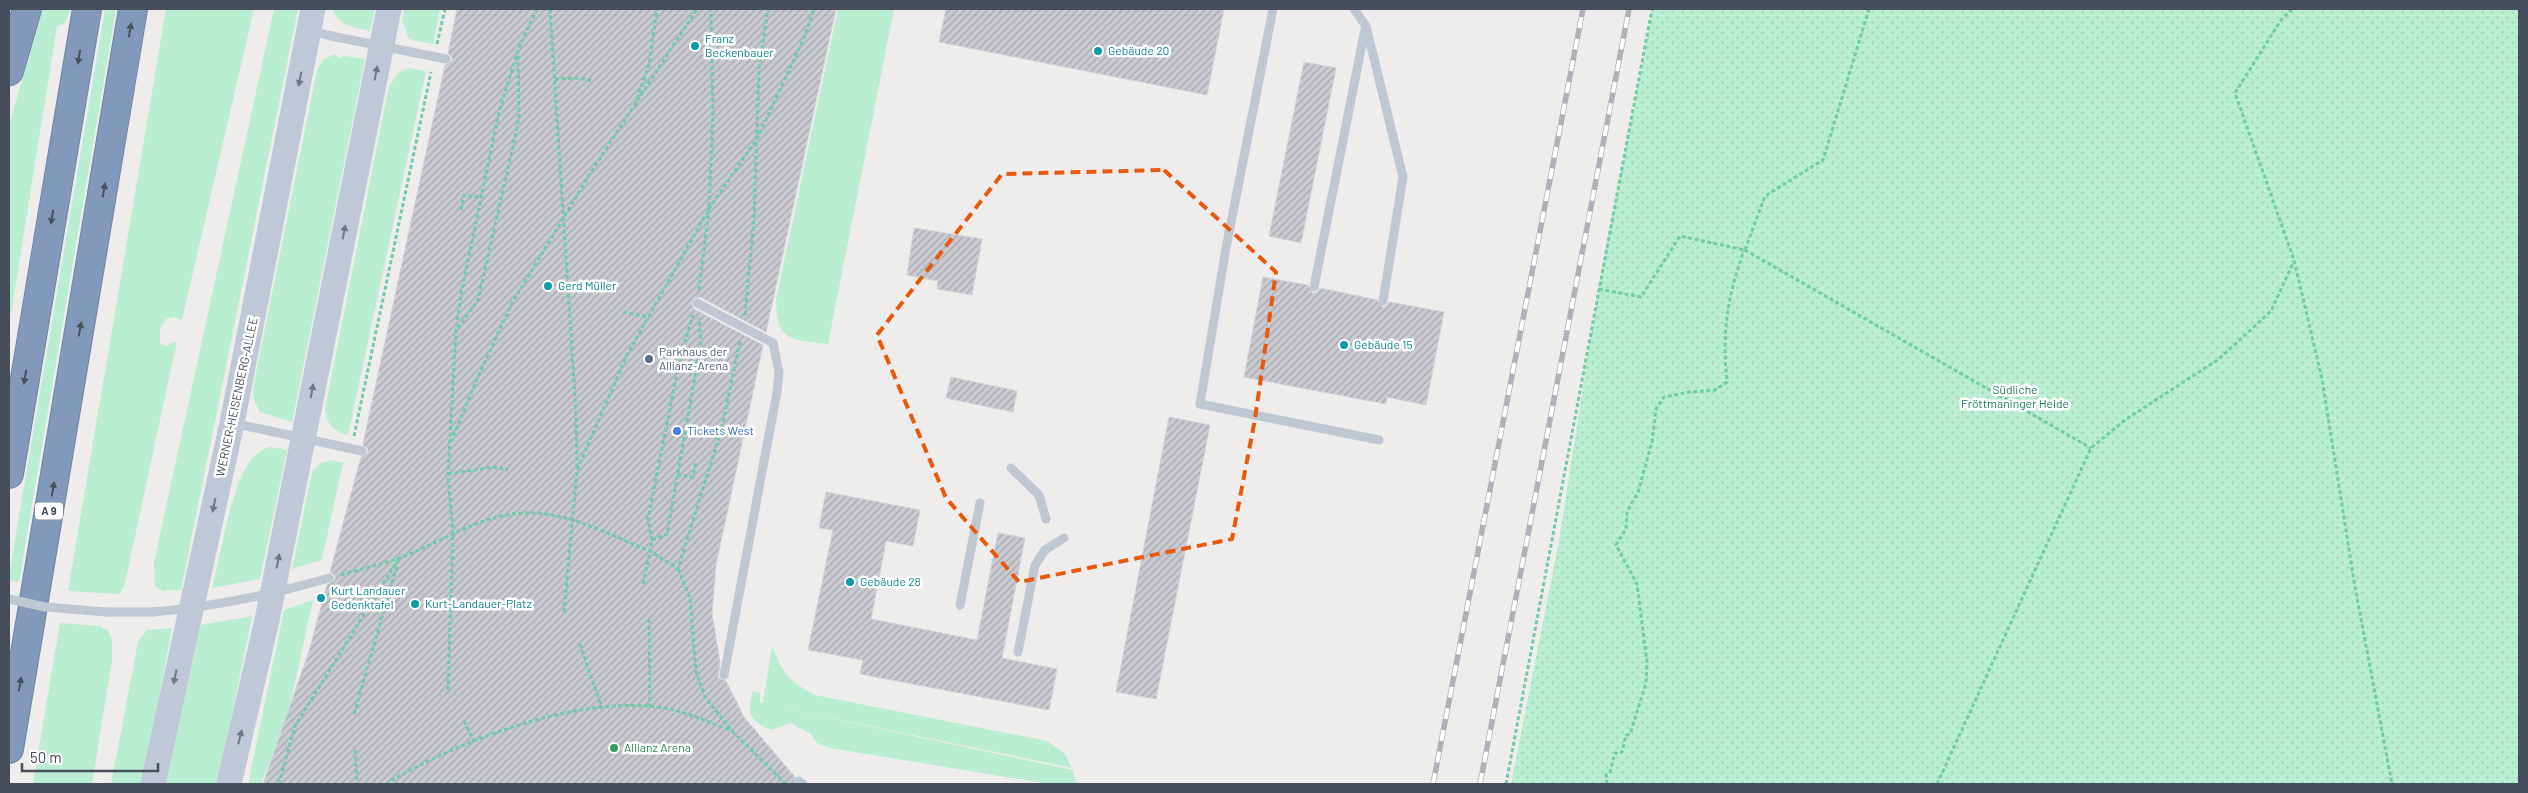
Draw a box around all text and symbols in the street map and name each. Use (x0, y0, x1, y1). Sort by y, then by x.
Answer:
one-way arrow (126, 21, 134, 37)
place label: Franz Beckenbauer (705, 31, 774, 59)
marker: Franz Beckenbauer (689, 40, 701, 52)
place label: Gebäude 20 (1108, 43, 1169, 57)
marker: Gebäude 20 (1092, 45, 1104, 57)
one-way arrow (74, 49, 82, 65)
one-way arrow (372, 65, 380, 80)
one-way arrow (295, 71, 303, 87)
one-way arrow (100, 182, 108, 198)
one-way arrow (48, 209, 56, 225)
one-way arrow (340, 224, 348, 240)
place label: Gerd Müller (558, 278, 617, 292)
marker: Gerd Müller (542, 280, 554, 292)
street label: WERNER-HEISENBERG-ALLEE (212, 316, 260, 478)
one-way arrow (77, 321, 85, 337)
place label: Gebäude 15 (1354, 337, 1413, 351)
marker: Gebäude 15 (1338, 339, 1350, 351)
place label: Parkhaus der Allianz-Arena (659, 344, 728, 372)
marker: Parkhaus der Allianz-Arena (643, 353, 655, 365)
one-way arrow (21, 370, 29, 386)
park label: Südliche Fröttmaninger Heide (1961, 382, 2069, 410)
one-way arrow (308, 383, 316, 399)
place label: Tickets West (687, 423, 754, 437)
marker: Tickets West (671, 425, 683, 437)
one-way arrow (50, 481, 58, 497)
one-way arrow (210, 497, 218, 512)
road number: A 9 (35, 502, 63, 520)
one-way arrow (274, 553, 282, 568)
place label: Gebäude 28 (860, 574, 921, 588)
marker: Gebäude 28 (844, 576, 856, 588)
place label: Kurt Landauer Gedenktafel (331, 583, 406, 611)
marker: Kurt Landauer Gedenktafel (315, 592, 327, 604)
place label: Kurt-Landauer-Platz (425, 596, 532, 610)
marker: Kurt-Landauer-Platz (409, 598, 421, 610)
one-way arrow (171, 670, 179, 686)
one-way arrow (16, 676, 24, 692)
one-way arrow (236, 729, 244, 744)
scale bar (22, 740, 159, 772)
place label: Allianz Arena (624, 740, 691, 754)
marker: Allianz Arena (608, 742, 620, 754)
text: 50 m (30, 748, 62, 766)

